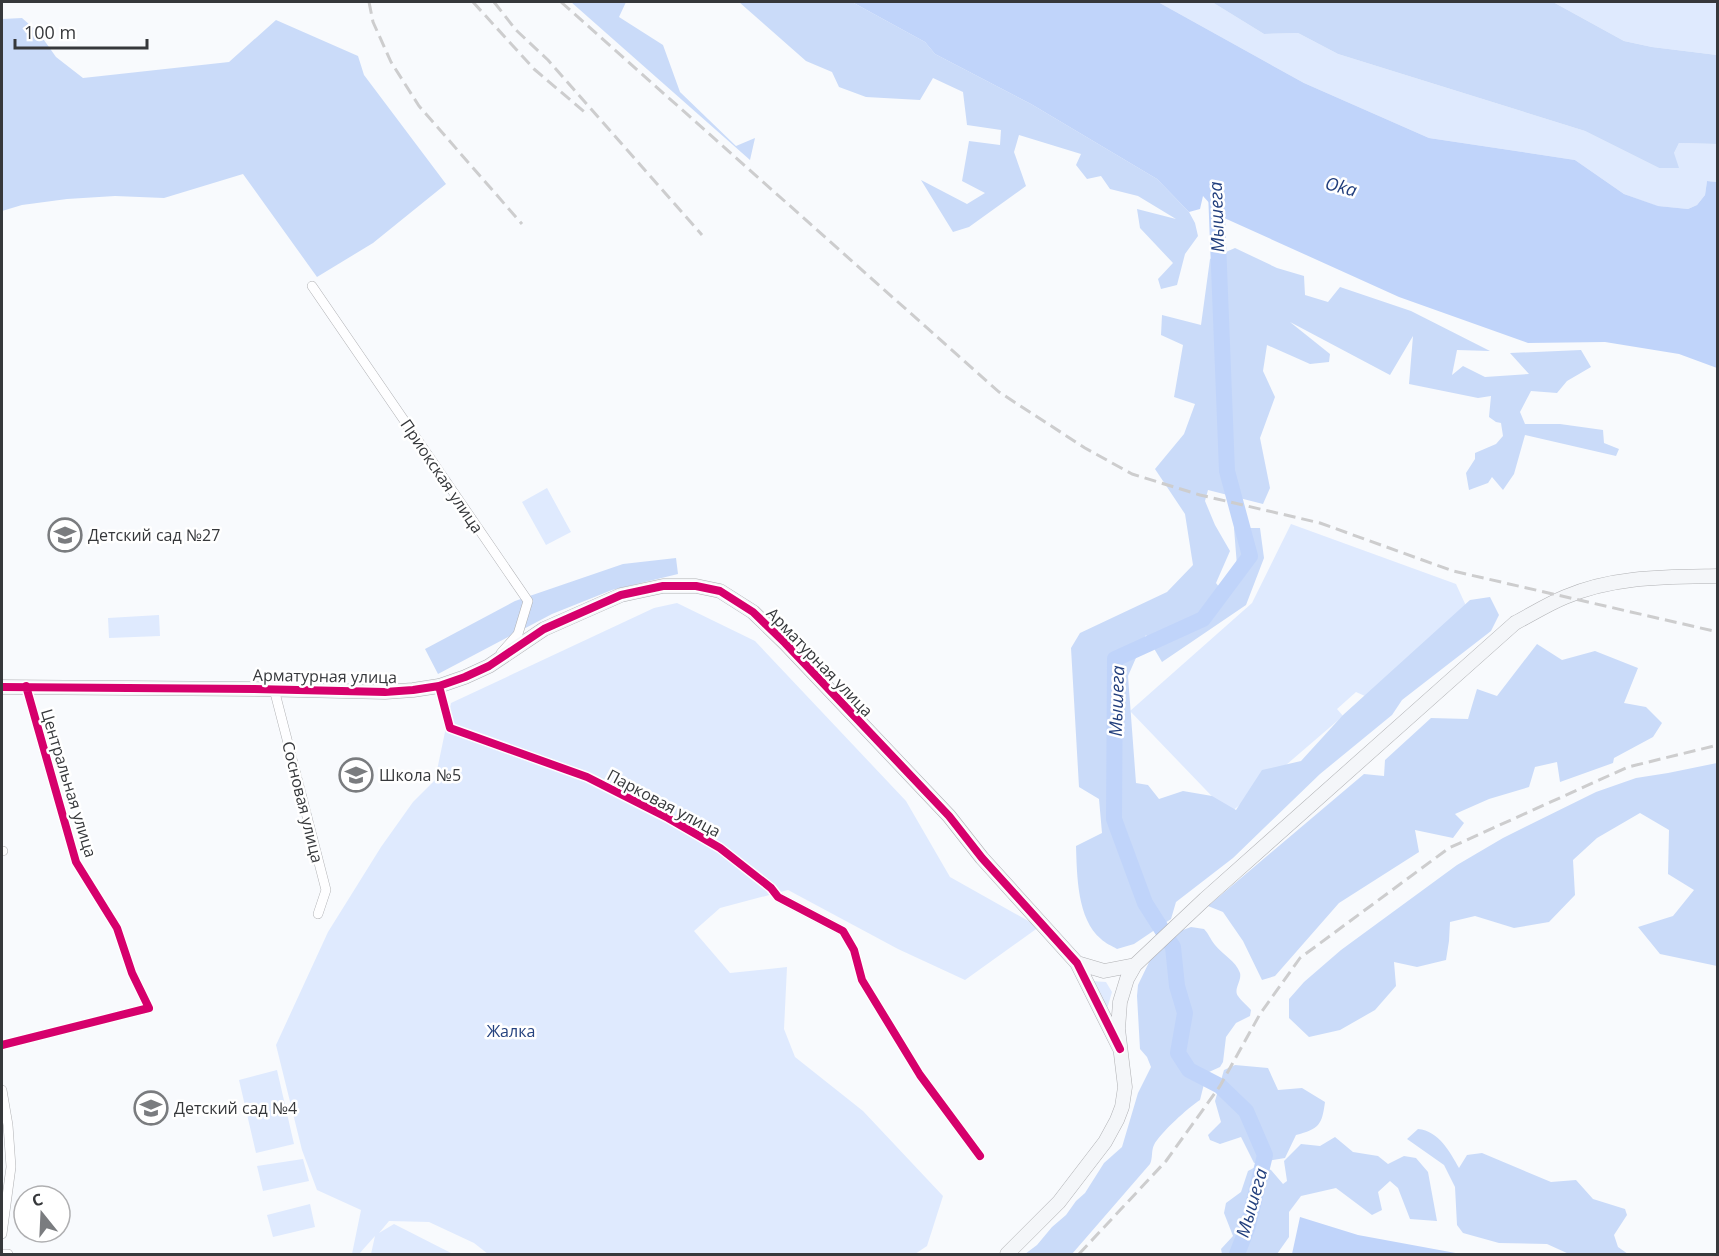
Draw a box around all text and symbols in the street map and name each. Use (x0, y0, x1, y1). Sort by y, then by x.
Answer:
scale bar (15, 12, 147, 50)
text: 100 m (24, 20, 76, 44)
water label: Oka (1323, 170, 1360, 202)
water label: Мышега (1203, 181, 1229, 253)
street label: Приокская улица (396, 414, 488, 538)
school or university icon: Детский сад №27 (47, 517, 83, 553)
place label: Детский сад №27 (88, 524, 220, 546)
street label: Арматурная улица (762, 603, 878, 721)
street label: Арматурная улица (253, 664, 397, 688)
water label: Мышега (1103, 665, 1129, 737)
street label: Центральная улица (36, 706, 102, 860)
street label: Сосновая улица (277, 739, 329, 865)
school or university icon: Школа №5 (338, 757, 374, 793)
place label: Школа №5 (379, 764, 461, 786)
street label: Парковая улица (603, 764, 725, 842)
park label: Жалка (487, 1020, 535, 1042)
school or university icon: Детский сад №4 (133, 1090, 169, 1126)
place label: Детский сад №4 (174, 1097, 297, 1119)
water label: Мышега (1230, 1165, 1272, 1240)
north arrow (12, 1184, 72, 1244)
text: С (29, 1188, 46, 1212)

